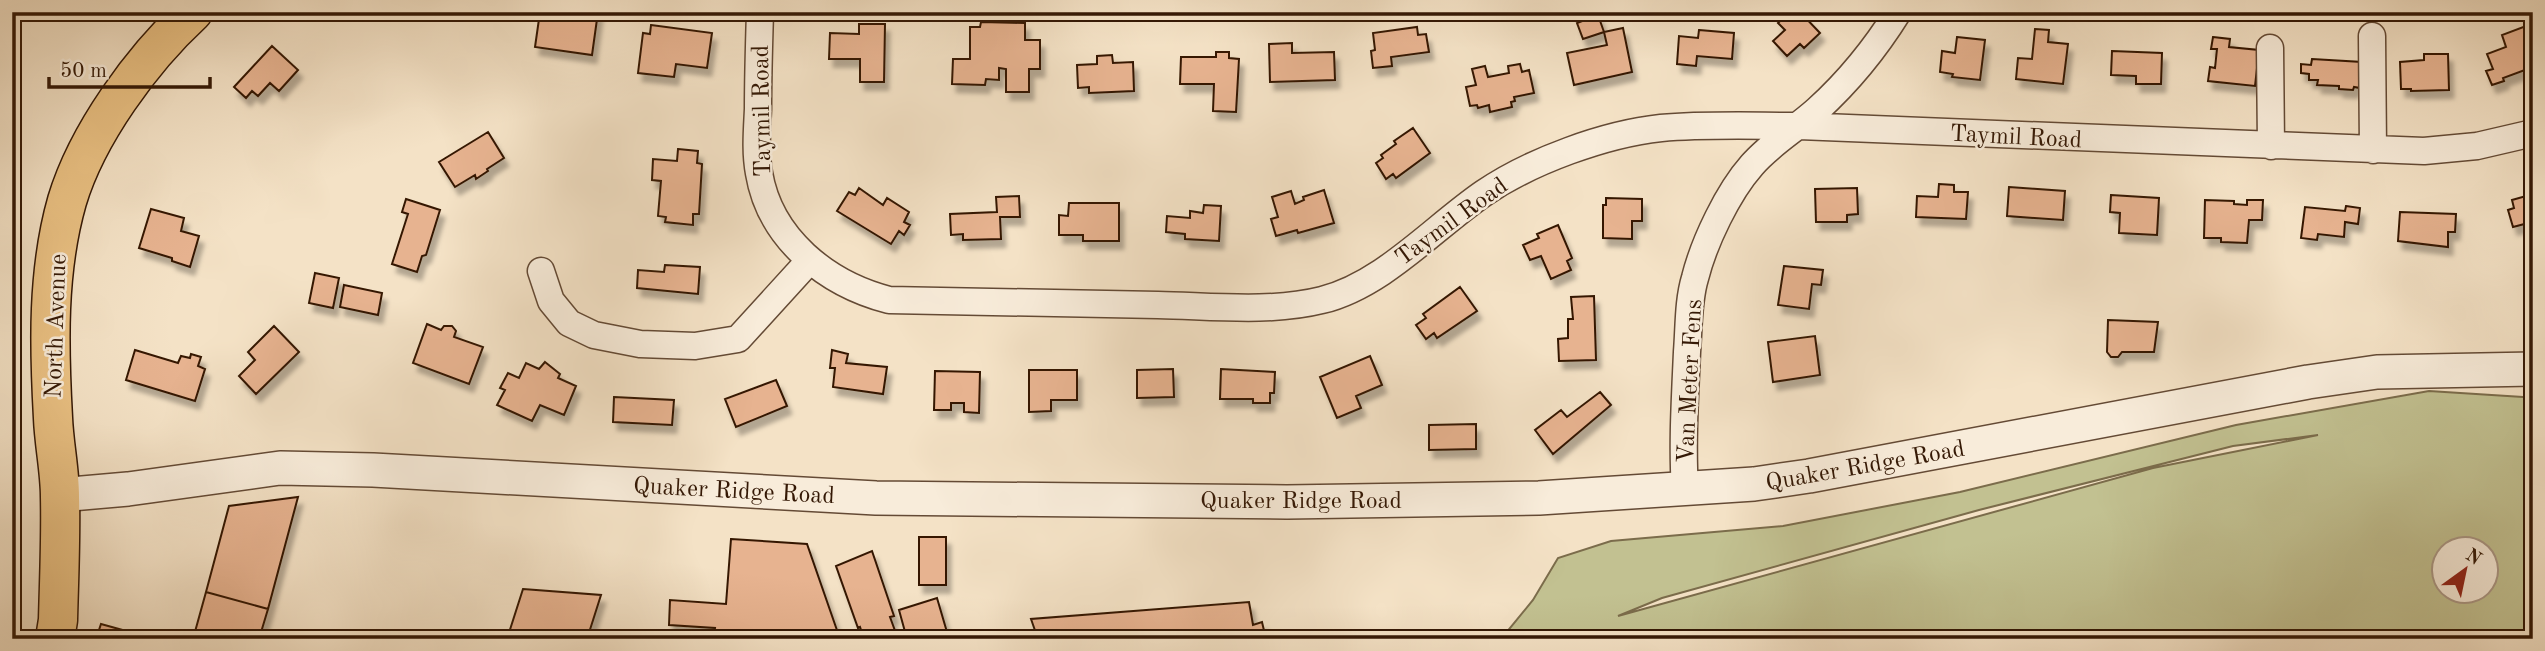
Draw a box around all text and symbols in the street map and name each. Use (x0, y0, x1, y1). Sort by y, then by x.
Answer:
street label: Taymil Road (750, 45, 776, 177)
scale bar (49, 46, 210, 90)
text: 50 m (60, 61, 107, 82)
street label: Taymil Road (1949, 123, 2083, 153)
street label: Taymil Road (1392, 174, 1513, 271)
street label: North Avenue (42, 253, 72, 399)
street label: Van Meter Fens (1675, 298, 1707, 464)
street label: Quaker Ridge Road (1764, 438, 1967, 496)
street label: Quaker Ridge Road (632, 475, 835, 509)
street label: Quaker Ridge Road (1200, 490, 1402, 514)
north arrow (2430, 536, 2500, 606)
text: N (2462, 546, 2485, 570)

